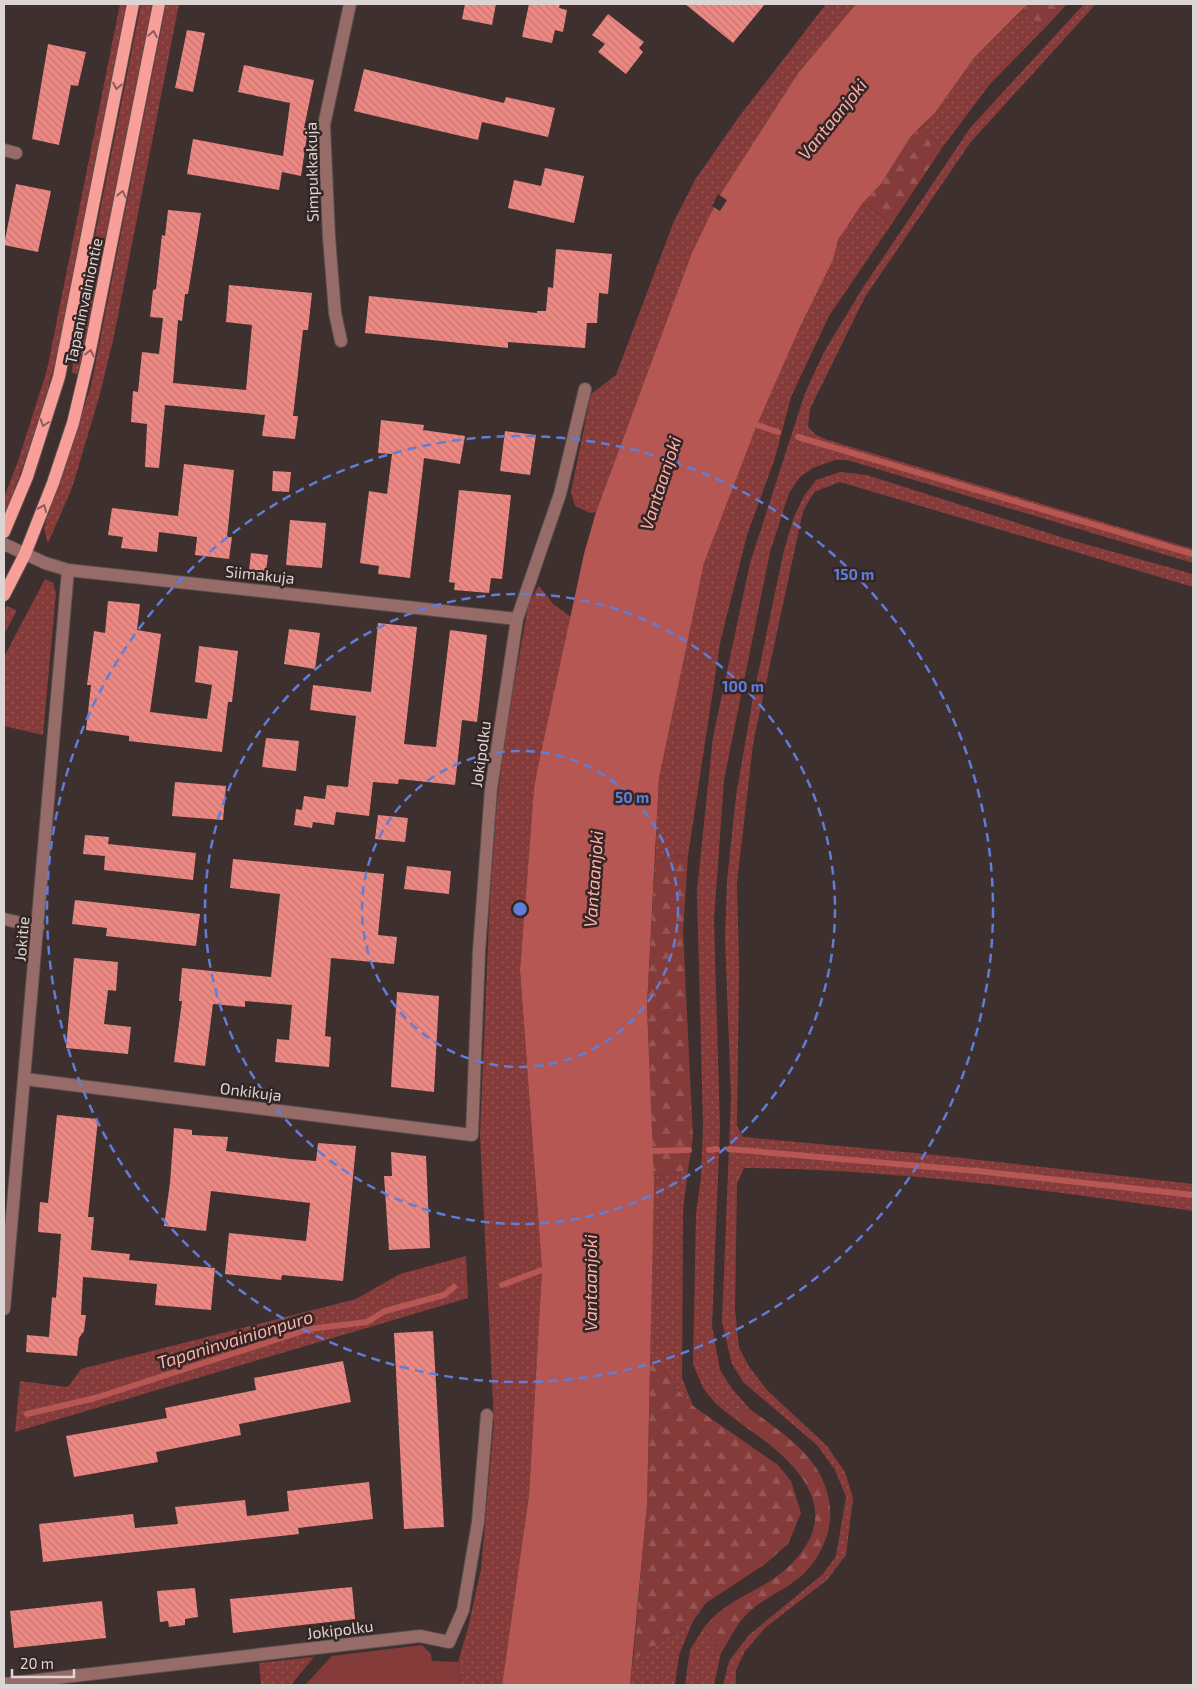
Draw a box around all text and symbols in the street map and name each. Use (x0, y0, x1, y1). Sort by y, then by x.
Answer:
one-way arrow (148, 30, 158, 39)
water label: Vantaanjoki (793, 74, 871, 164)
one-way arrow (112, 82, 123, 90)
street label: Simpukkakuja (301, 122, 322, 222)
one-way arrow (117, 189, 127, 198)
street label: Tapaninvainiontie (60, 236, 106, 366)
one-way arrow (84, 349, 95, 357)
one-way arrow (40, 418, 50, 427)
water label: Vantaanjoki (635, 433, 686, 533)
one-way arrow (37, 504, 47, 513)
street label: Siimakuja (224, 561, 296, 588)
text: 150 m (834, 565, 874, 583)
text: 100 m (722, 677, 764, 695)
street label: Jokipolku (466, 719, 494, 789)
text: 50 m (615, 788, 649, 806)
water label: Vantaanjoki (579, 829, 607, 928)
centre of rings (511, 900, 529, 918)
street label: Jokitie (10, 916, 32, 962)
street label: Onkikuja (219, 1078, 283, 1105)
water label: Vantaanjoki (579, 1234, 601, 1332)
water label: Tapaninvainionpuro (154, 1305, 316, 1373)
street label: Jokipolku (306, 1615, 374, 1643)
scale bar (12, 1646, 75, 1678)
text: 20 m (20, 1654, 54, 1672)

